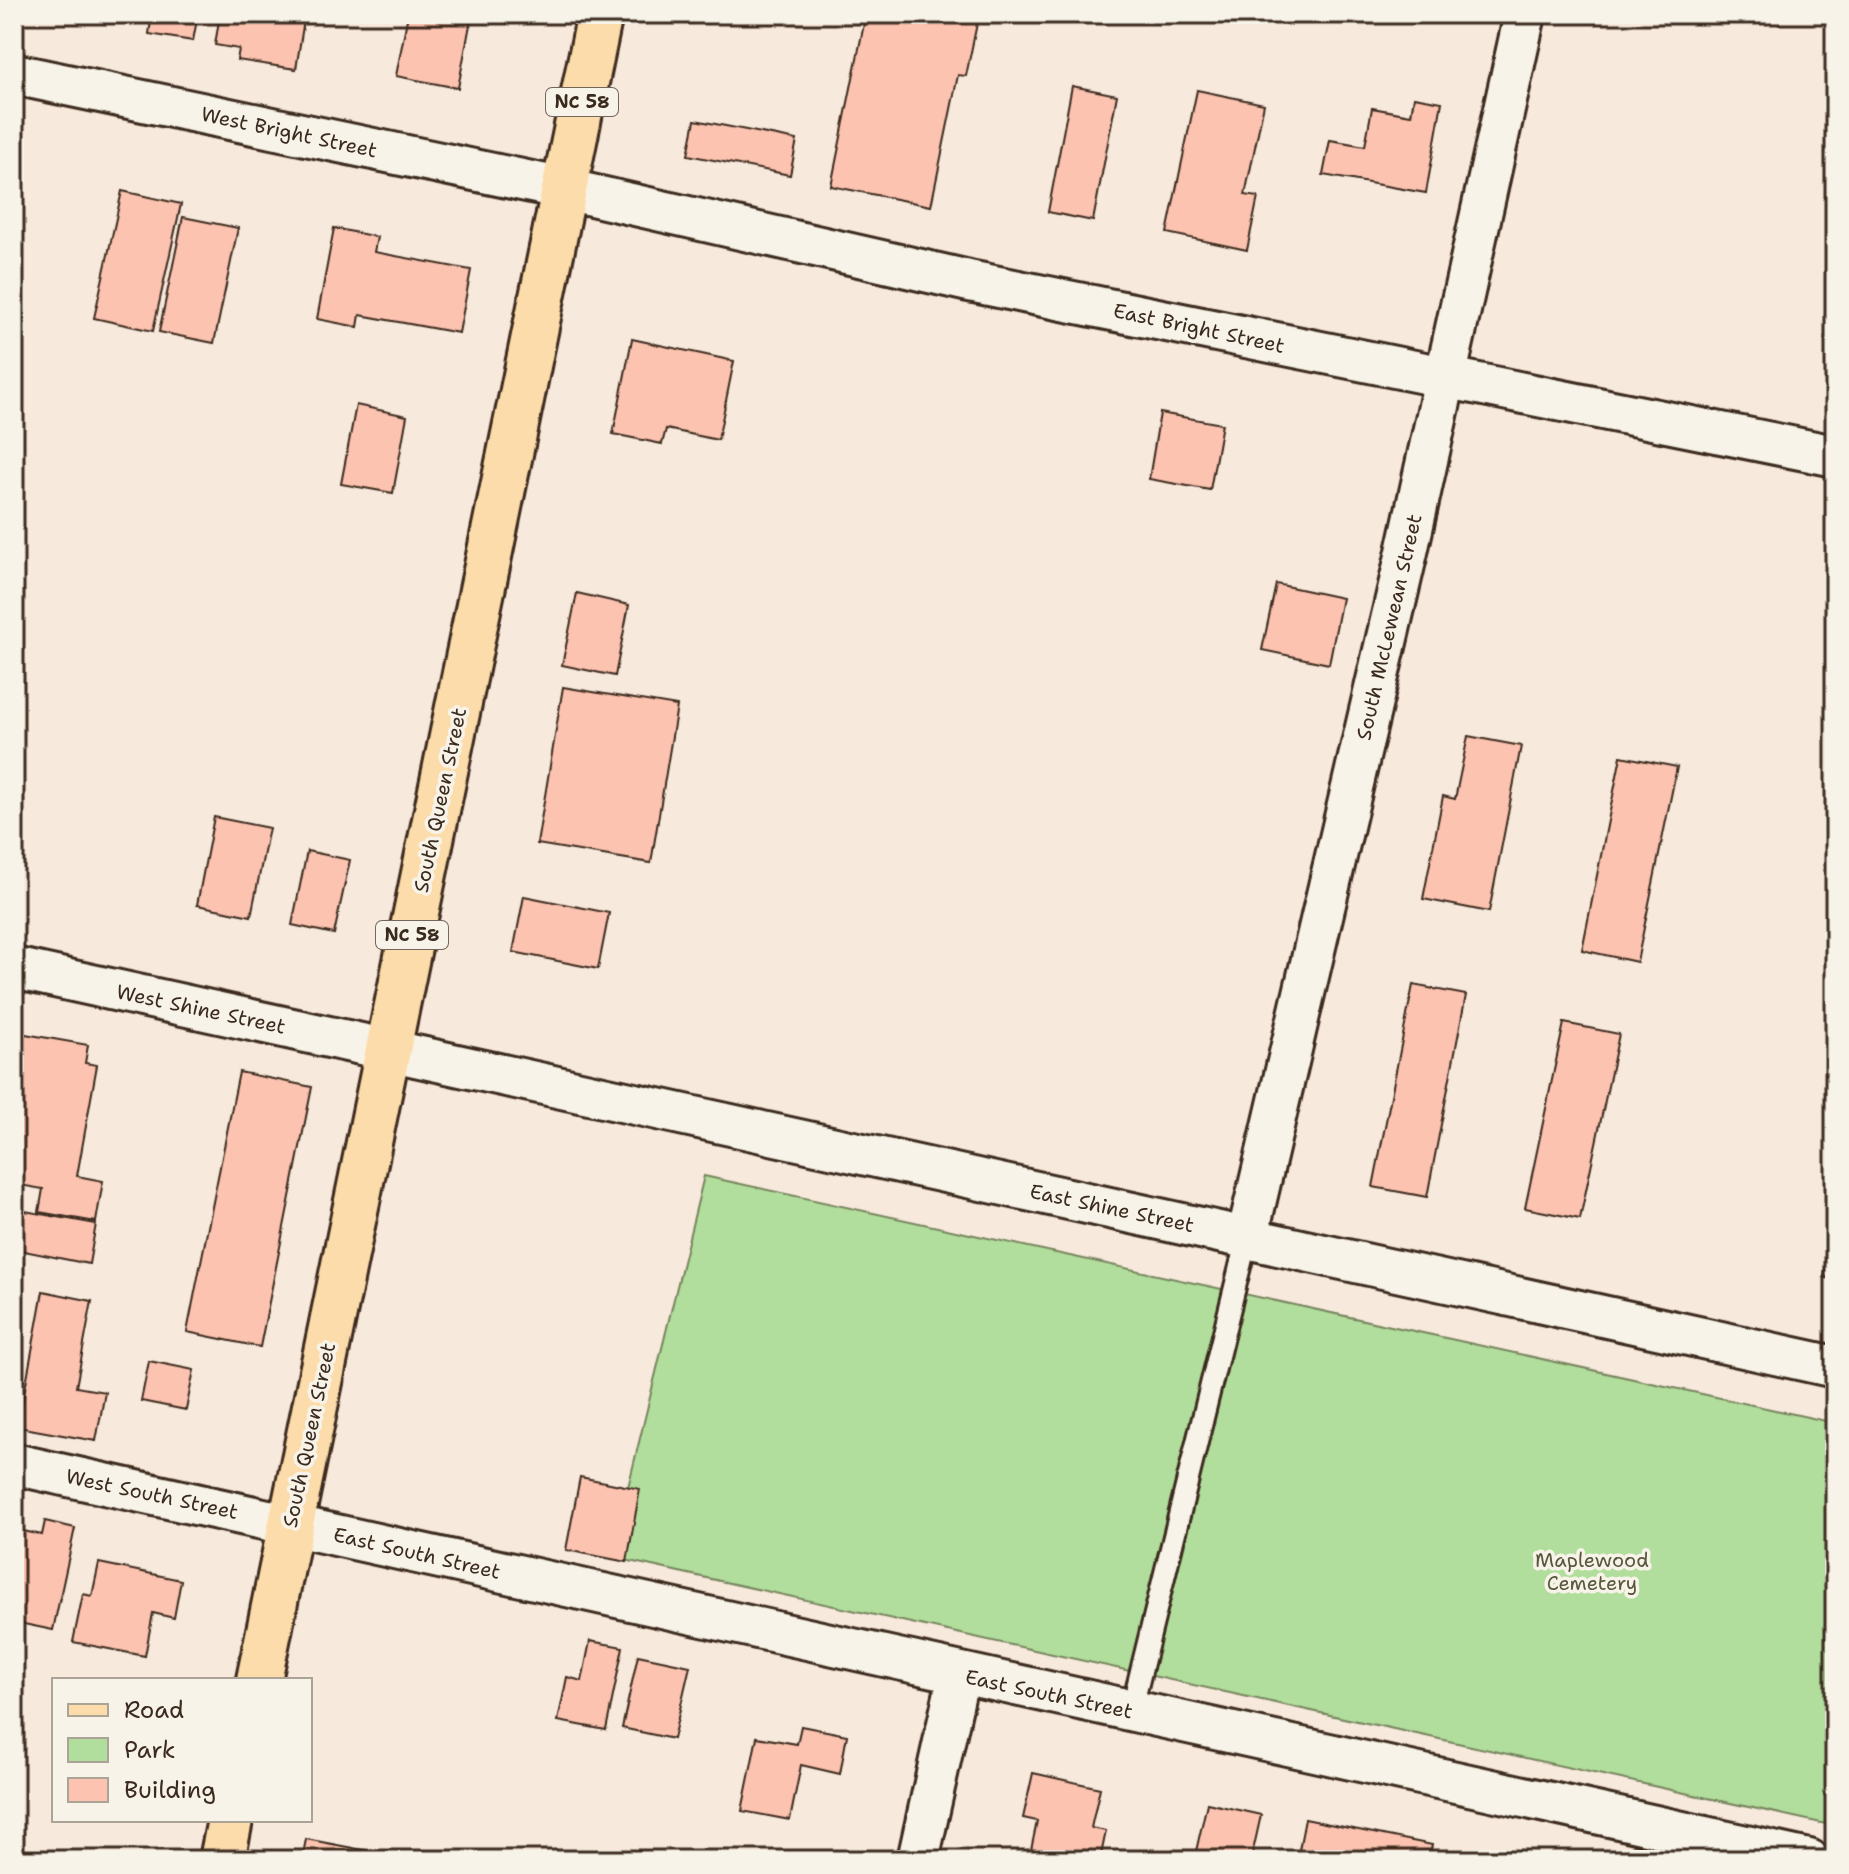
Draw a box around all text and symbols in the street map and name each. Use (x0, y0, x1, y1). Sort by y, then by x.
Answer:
road number: NC 58 (546, 88, 618, 116)
street label: West Bright Street (199, 101, 379, 163)
street label: East Bright Street (1111, 297, 1287, 359)
street label: South McLewean Street (1350, 512, 1428, 742)
street label: South Queen Street (408, 705, 472, 895)
road number: NC 58 (376, 921, 448, 949)
street label: West Shine Street (114, 978, 288, 1040)
street label: East Shine Street (1027, 1178, 1197, 1238)
street label: South Queen Street (277, 1340, 341, 1530)
street label: West South Street (63, 1463, 241, 1525)
street label: East South Street (331, 1521, 503, 1585)
park label: Maplewood Cemetery (1535, 1547, 1649, 1596)
street label: East South Street (963, 1664, 1135, 1724)
legend (52, 1678, 312, 1822)
text: Road (124, 1694, 184, 1726)
text: Park (124, 1734, 176, 1766)
text: Building (124, 1774, 216, 1806)

